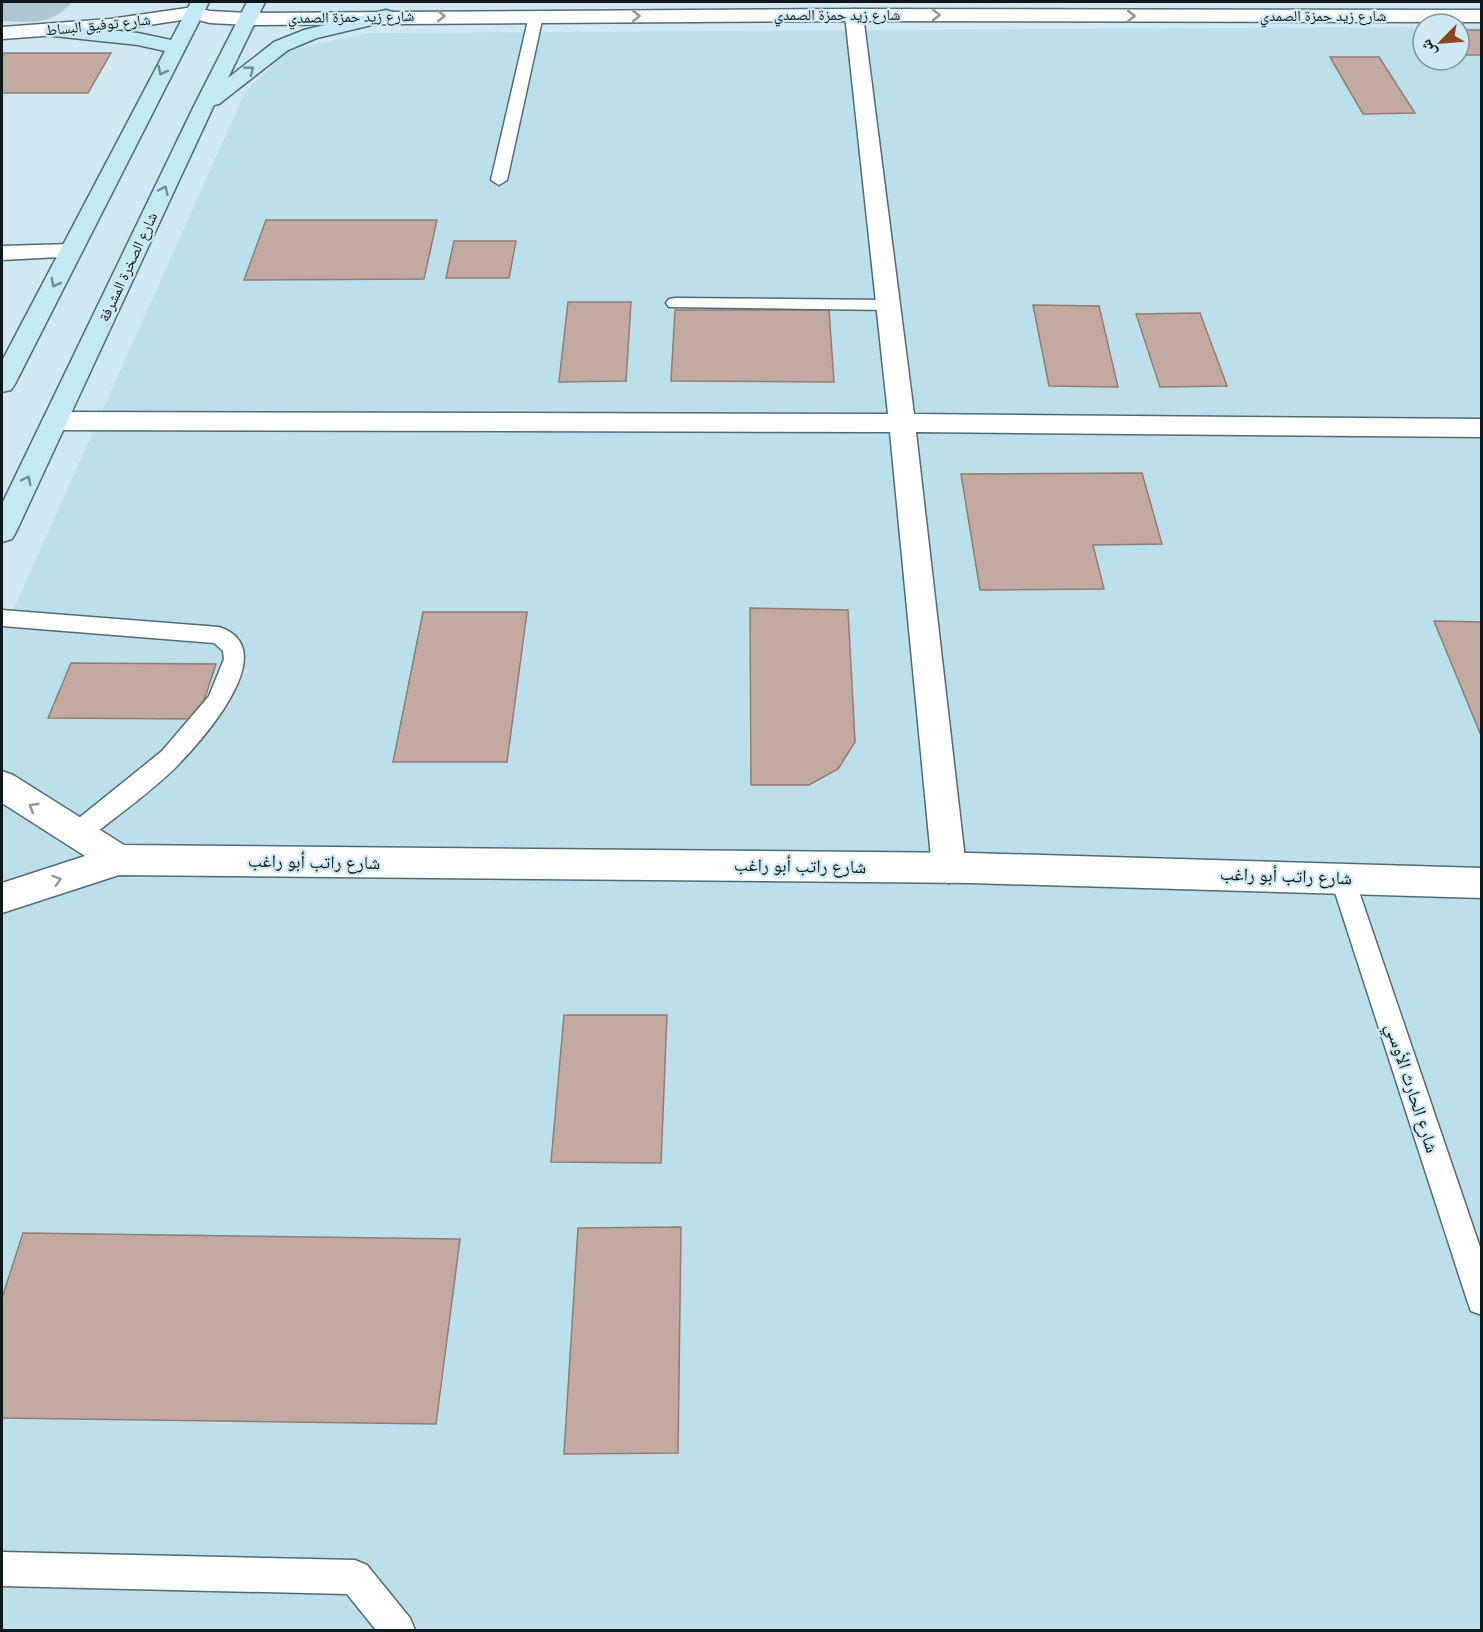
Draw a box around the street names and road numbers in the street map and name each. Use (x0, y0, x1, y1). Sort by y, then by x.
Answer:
street label: شارع زيد حمزة الصمدي (774, 6, 900, 27)
street label: شارع زيد حمزة الصمدي (288, 7, 415, 30)
street label: شارع زيد حمزة الصمدي (1260, 7, 1386, 28)
street label: شارع توفيق البساط (44, 11, 152, 40)
street label: شارع الصخرة المشرفة (95, 209, 162, 325)
street label: شارع راتب أبو راغب (248, 850, 380, 874)
street label: شارع راتب أبو راغب (734, 854, 866, 878)
street label: شارع راتب أبو راغب (1219, 863, 1353, 889)
street label: شارع الحارث الأوسي (1377, 1020, 1443, 1157)

